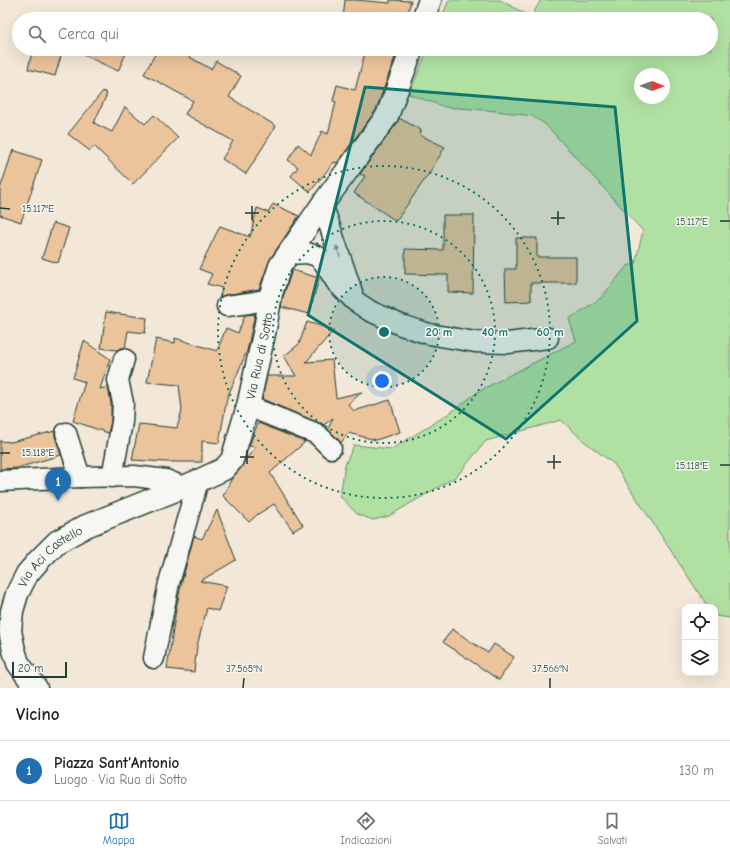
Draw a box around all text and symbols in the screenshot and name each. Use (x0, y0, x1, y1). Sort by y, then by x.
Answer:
search box (12, 12, 718, 56)
icon: search (26, 23, 48, 45)
text: Cerca qui (58, 25, 119, 43)
north arrow (634, 68, 670, 104)
text: 15.117°E (22, 203, 54, 215)
text: 15.117°E (676, 216, 708, 228)
one-way arrow (335, 244, 341, 256)
street label: Via Rua di Sotto (243, 311, 276, 401)
centre of rings (377, 325, 391, 339)
text: 20 m (426, 325, 452, 339)
text: 40 m (482, 325, 508, 339)
text: 60 m (537, 325, 563, 339)
your location (372, 371, 392, 391)
text: 15.118°E (22, 447, 54, 459)
text: 15.118°E (676, 460, 708, 472)
pin: 1 (45, 468, 71, 501)
street label: Via Aci Castello (15, 523, 85, 590)
map controls (682, 604, 718, 676)
button: locate (682, 604, 718, 640)
button: layers (682, 640, 718, 676)
scale bar (12, 660, 67, 679)
text: 20 m (18, 662, 43, 675)
text: 37.565°N (226, 663, 262, 675)
text: 37.566°N (532, 663, 568, 675)
text: Vicino (16, 705, 59, 724)
text: Piazza Sant'Antonio (54, 754, 179, 772)
text: 1 (26, 763, 32, 778)
text: 130 m (679, 763, 714, 778)
text: Luogo · Via Rua di Sotto (54, 772, 187, 787)
tab: Mappa (103, 810, 135, 847)
tab: Indicazioni (341, 810, 392, 847)
tab: Salvati (597, 810, 627, 847)

